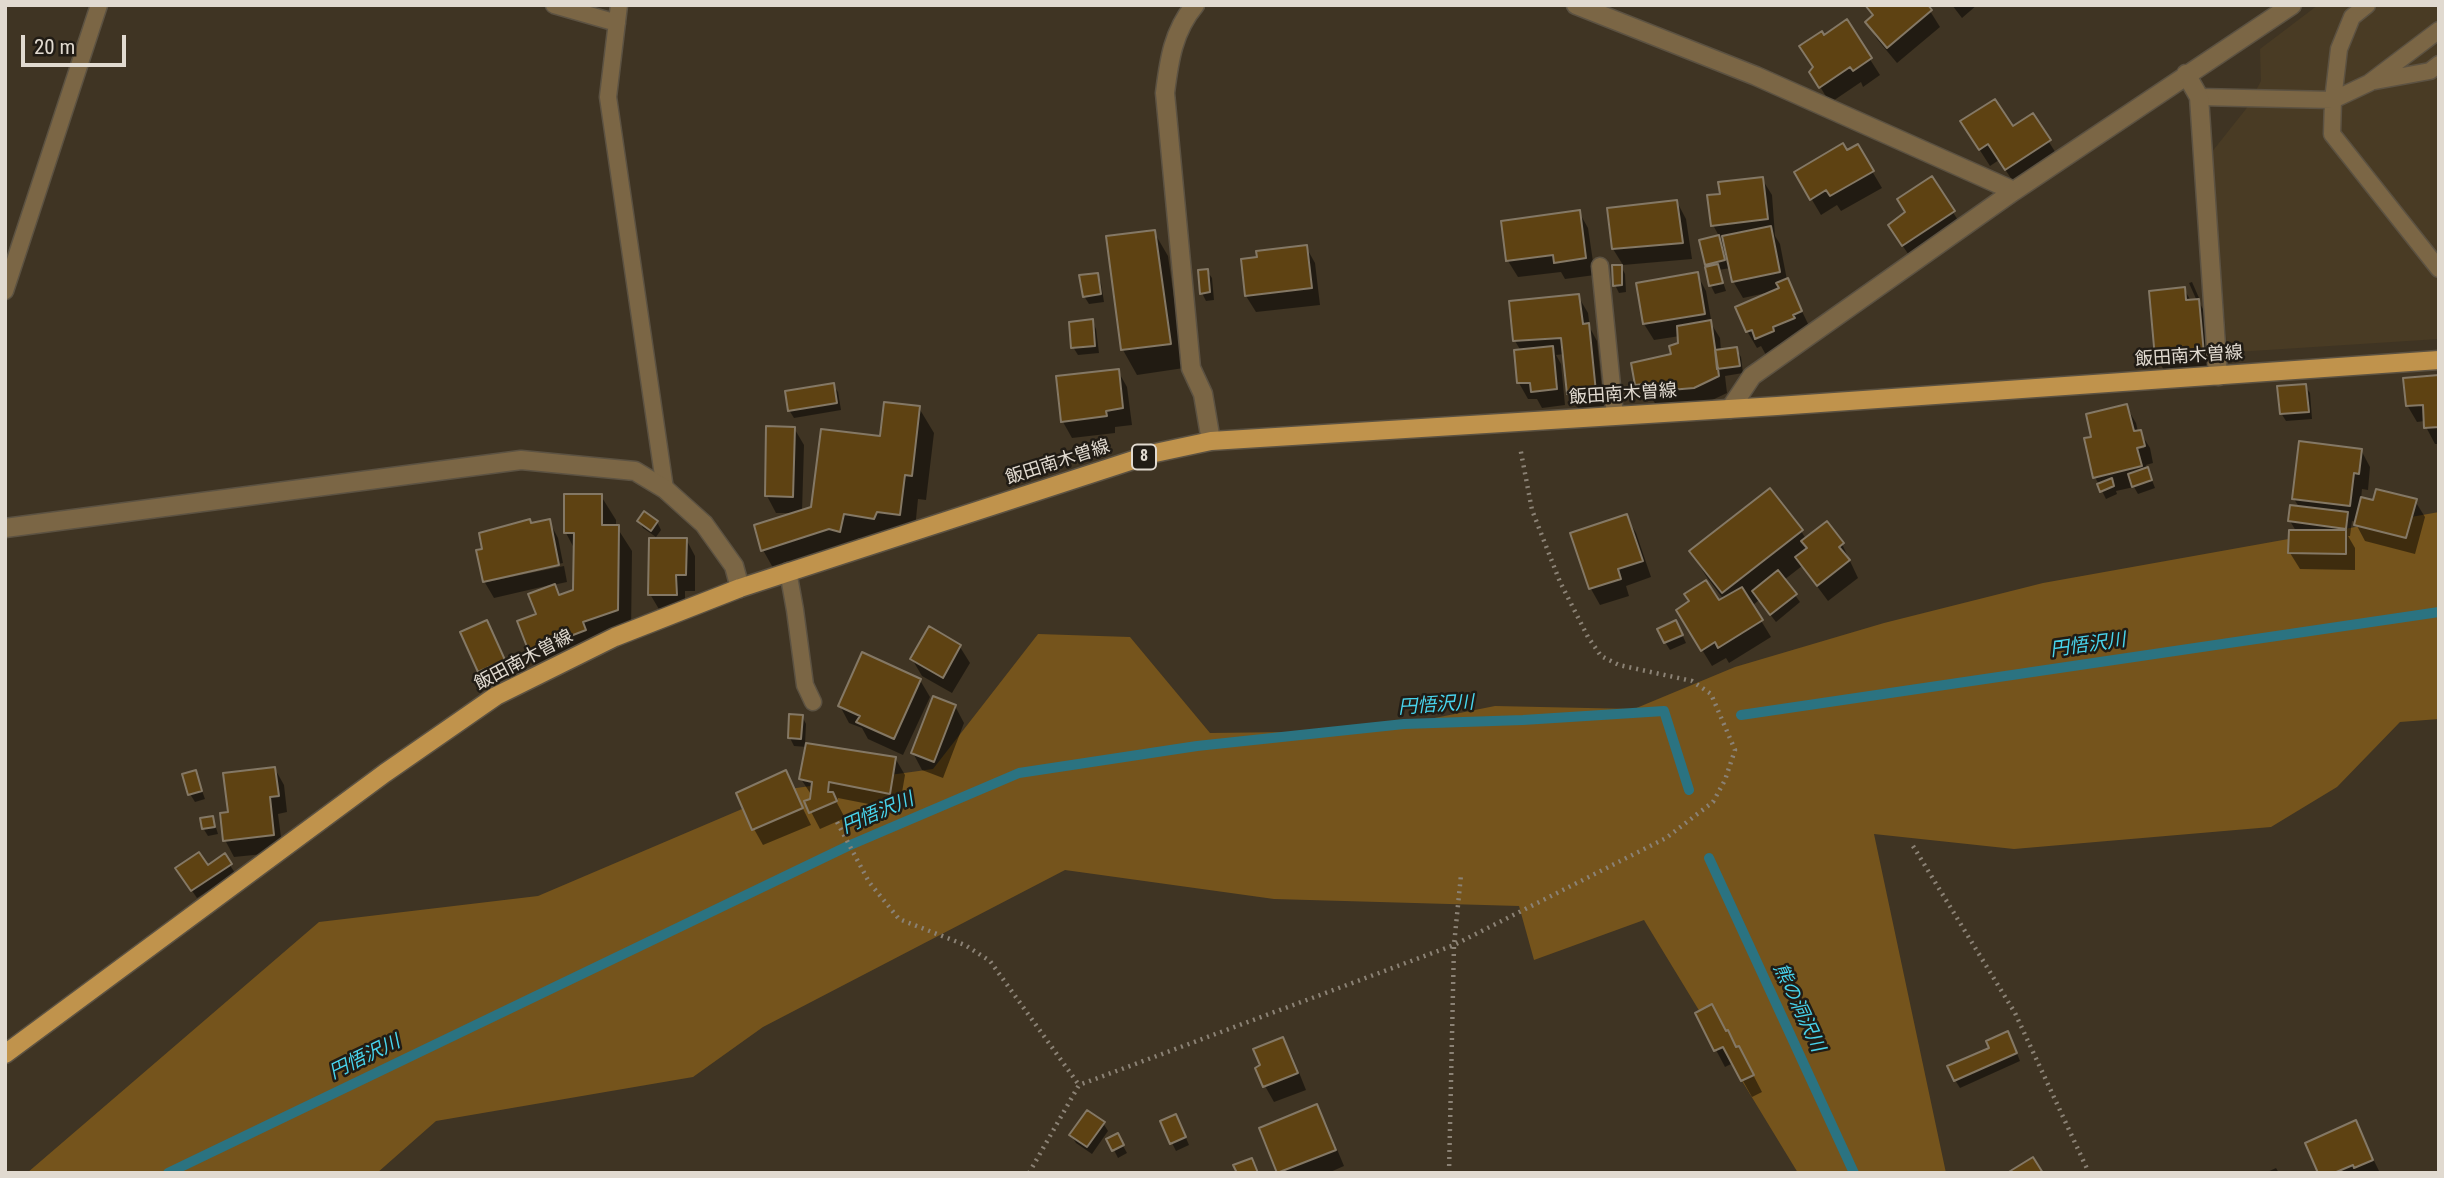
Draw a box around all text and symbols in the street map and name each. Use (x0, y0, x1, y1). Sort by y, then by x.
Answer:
scale bar (24, 21, 130, 65)
text: 20 m (34, 35, 75, 59)
street label: 飯田南木曽線 (2134, 342, 2244, 372)
street label: 飯田南木曽線 (1568, 380, 1678, 410)
street label: 飯田南木曽線 (1003, 436, 1113, 490)
road number: 8 (1132, 445, 1156, 470)
street label: 飯田南木曽線 (471, 626, 577, 696)
water label: 円悟沢川 (2049, 629, 2127, 663)
water label: 円悟沢川 (1397, 692, 1475, 720)
water label: 円悟沢川 (839, 789, 917, 839)
water label: 熊の洞沢川 (1768, 960, 1828, 1056)
water label: 円悟沢川 (326, 1031, 404, 1085)

